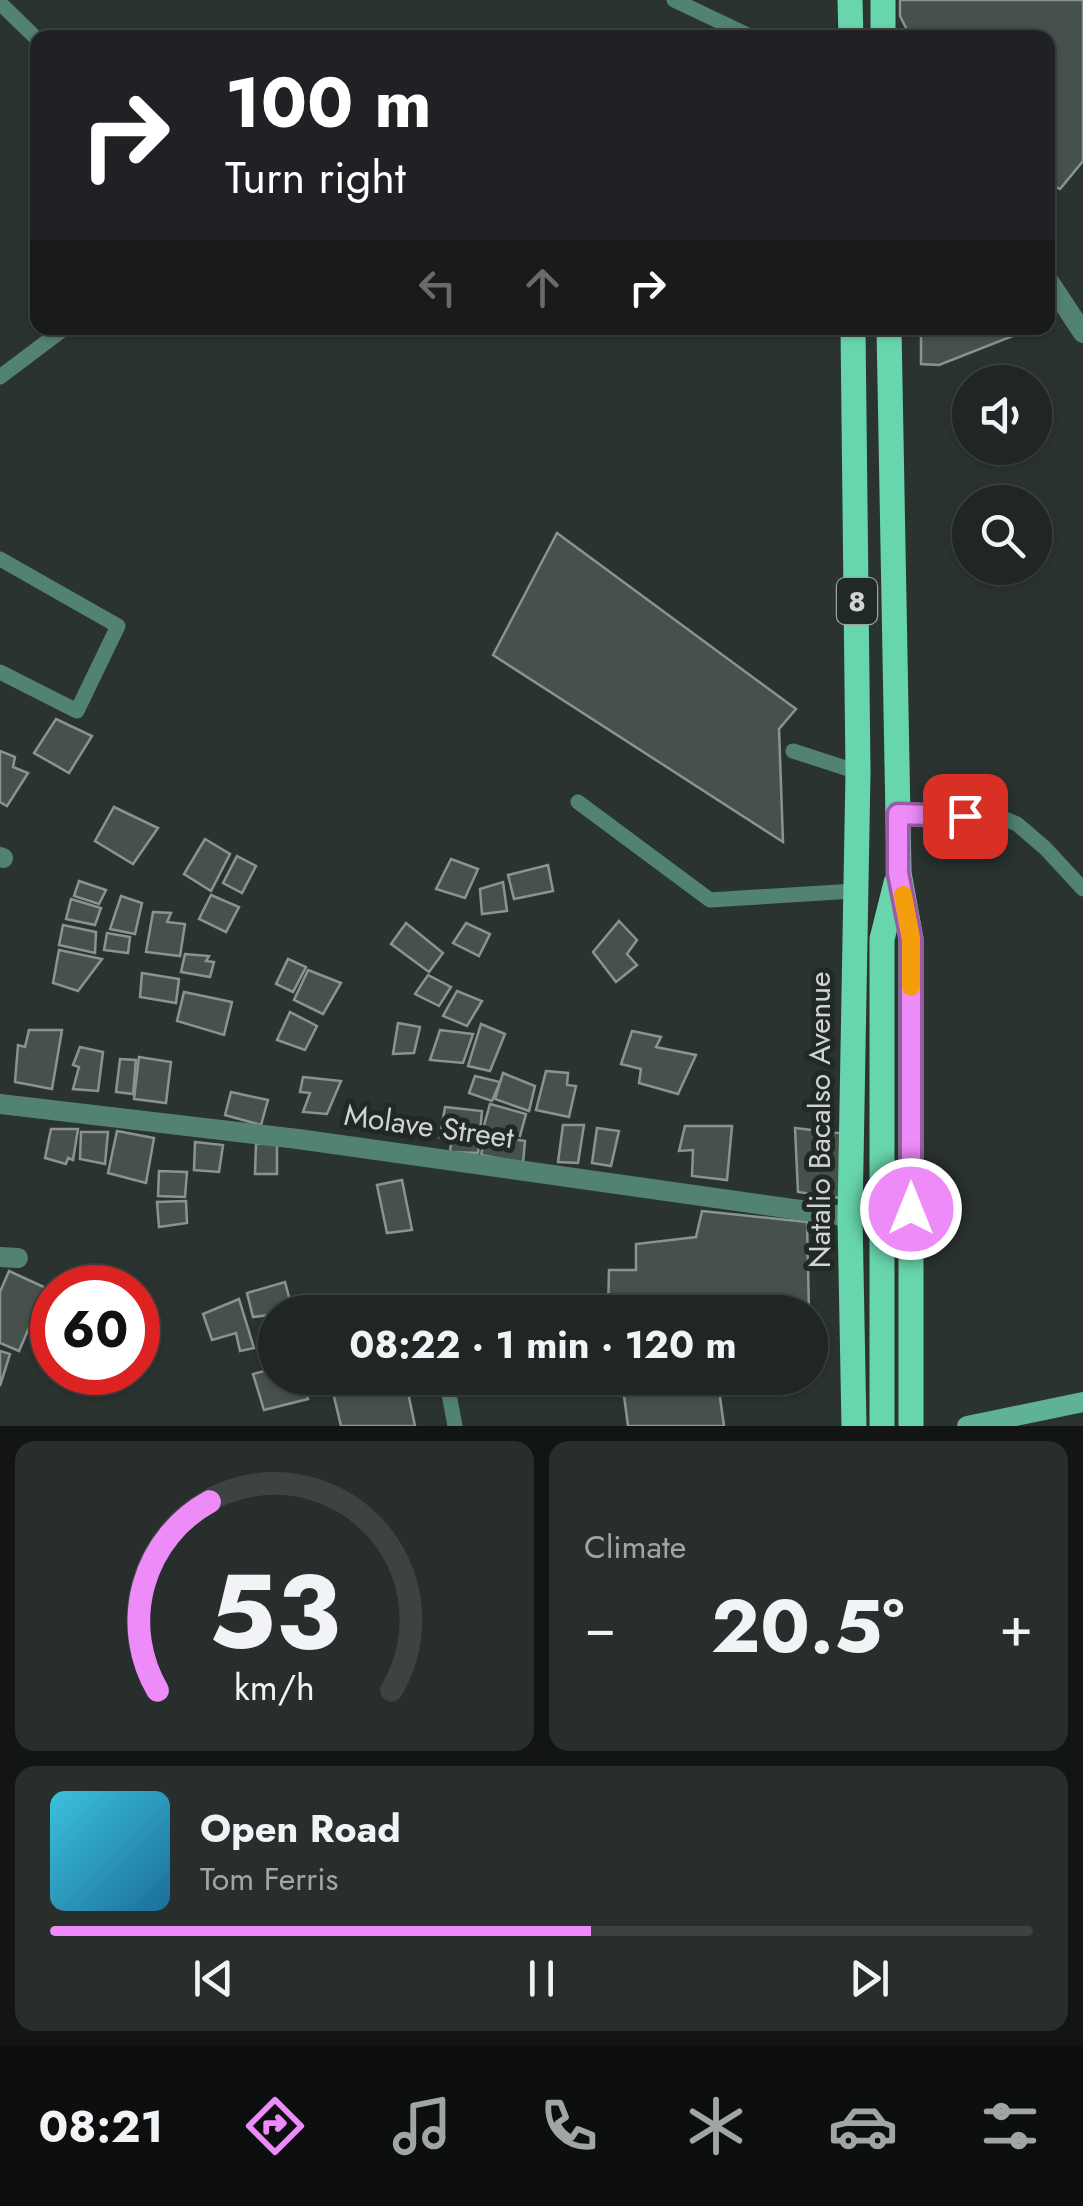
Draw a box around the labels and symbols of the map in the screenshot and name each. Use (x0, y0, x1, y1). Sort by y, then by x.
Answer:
road number: 8 (837, 578, 877, 624)
pin (923, 774, 1008, 859)
street label: Natalio Bacalso Avenue (798, 971, 841, 1269)
street label: Molave Street (342, 1093, 517, 1159)
position arrow (859, 1157, 963, 1261)
speed limit sign: 60 (30, 1265, 160, 1395)

